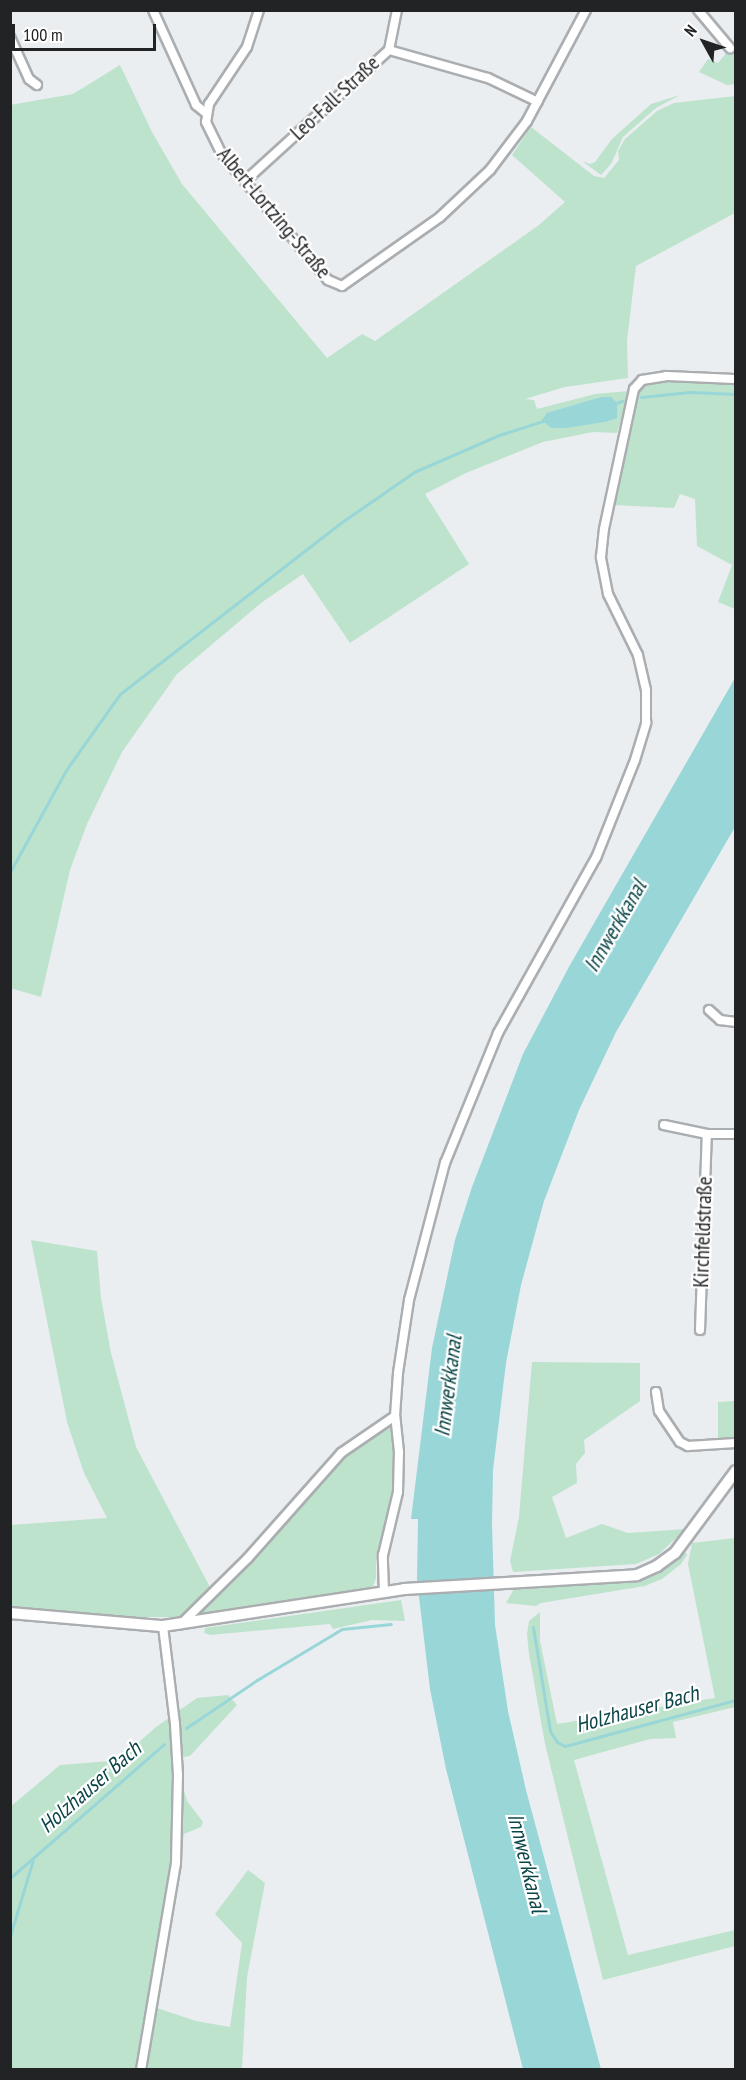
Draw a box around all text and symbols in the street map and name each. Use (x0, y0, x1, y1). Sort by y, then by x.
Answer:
scale bar (15, 12, 159, 50)
north arrow (674, 12, 734, 72)
text: N (680, 21, 701, 40)
text: 100 m (23, 23, 63, 46)
street label: Leo-Fall-Straße (285, 50, 385, 146)
street label: Albert-Lortzing-Straße (212, 142, 336, 284)
water label: Innwerkkanal (578, 875, 652, 977)
street label: Kirchfeldstraße (688, 1176, 718, 1288)
water label: Innwerkkanal (429, 1334, 467, 1438)
water label: Holzhauser Bach (573, 1680, 701, 1738)
water label: Holzhauser Bach (34, 1736, 146, 1838)
water label: Innwerkkanal (502, 1810, 552, 1916)

